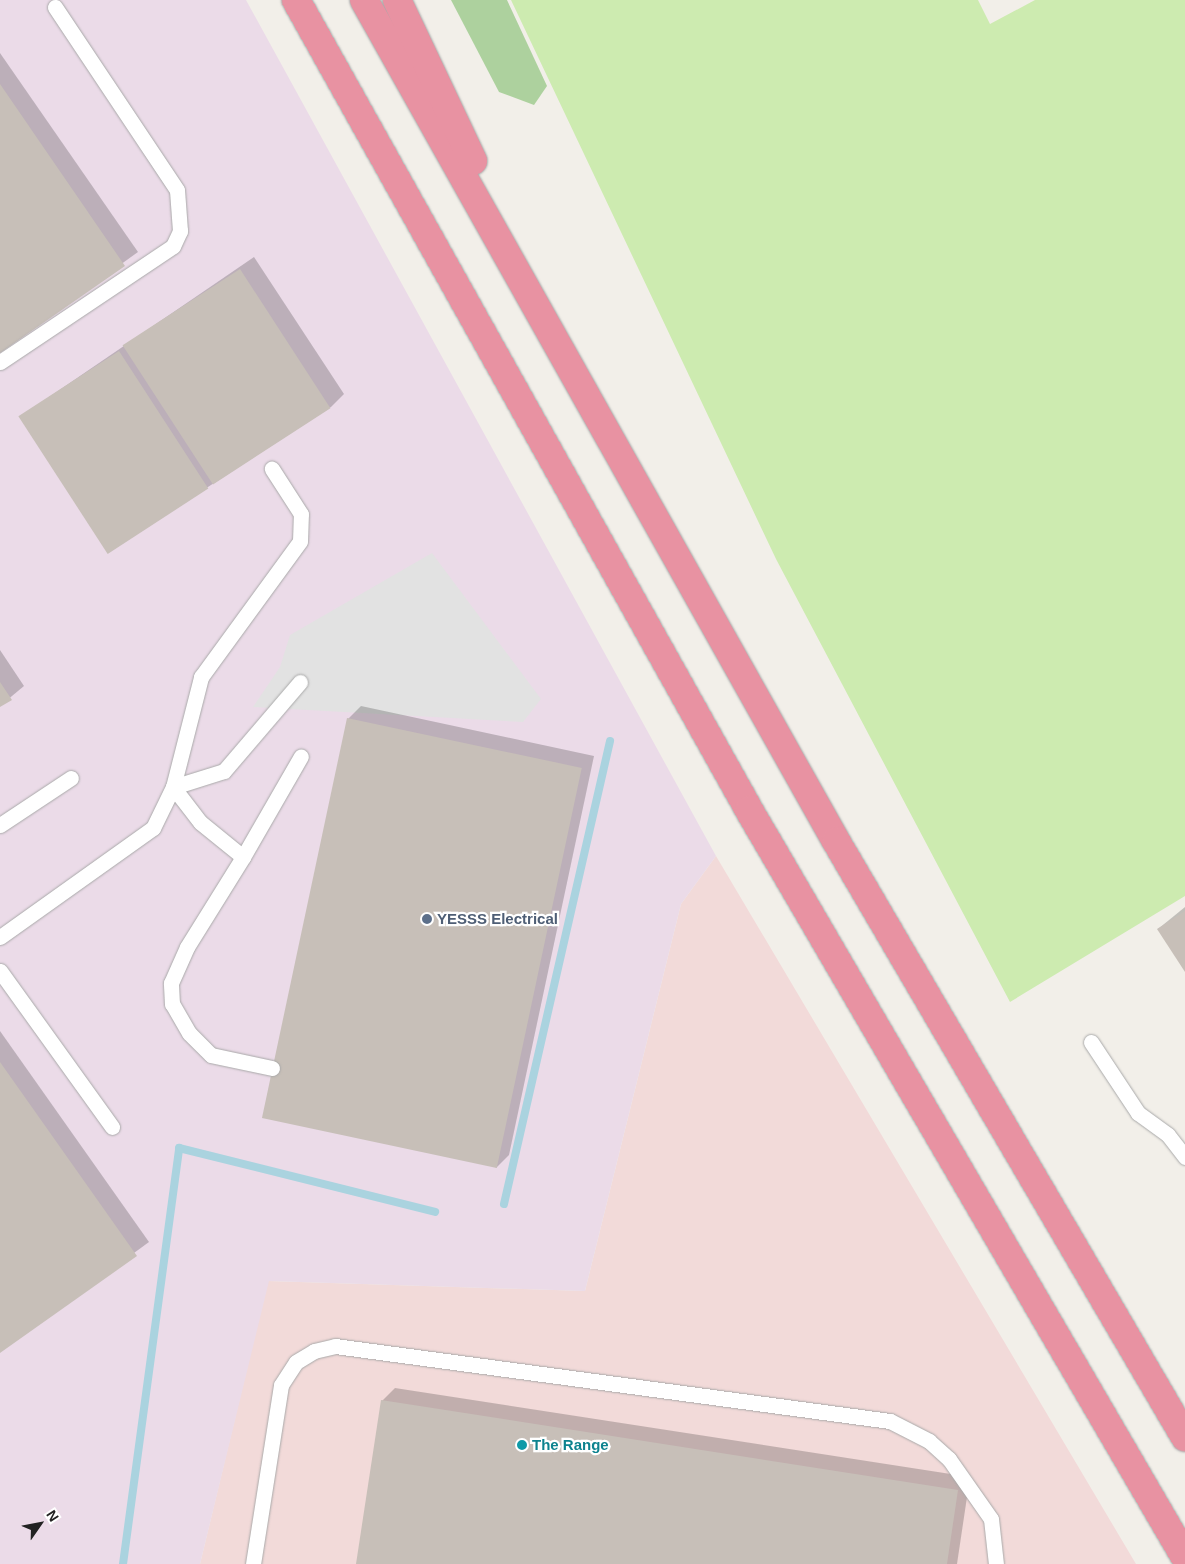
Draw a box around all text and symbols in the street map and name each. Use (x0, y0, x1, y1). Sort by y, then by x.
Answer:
place label: YESSS Electrical (437, 910, 558, 928)
marker: YESSS Electrical (421, 913, 433, 925)
place label: The Range (532, 1436, 609, 1454)
marker: The Range (516, 1439, 528, 1451)
north arrow (15, 1499, 65, 1549)
text: N (43, 1507, 62, 1524)

